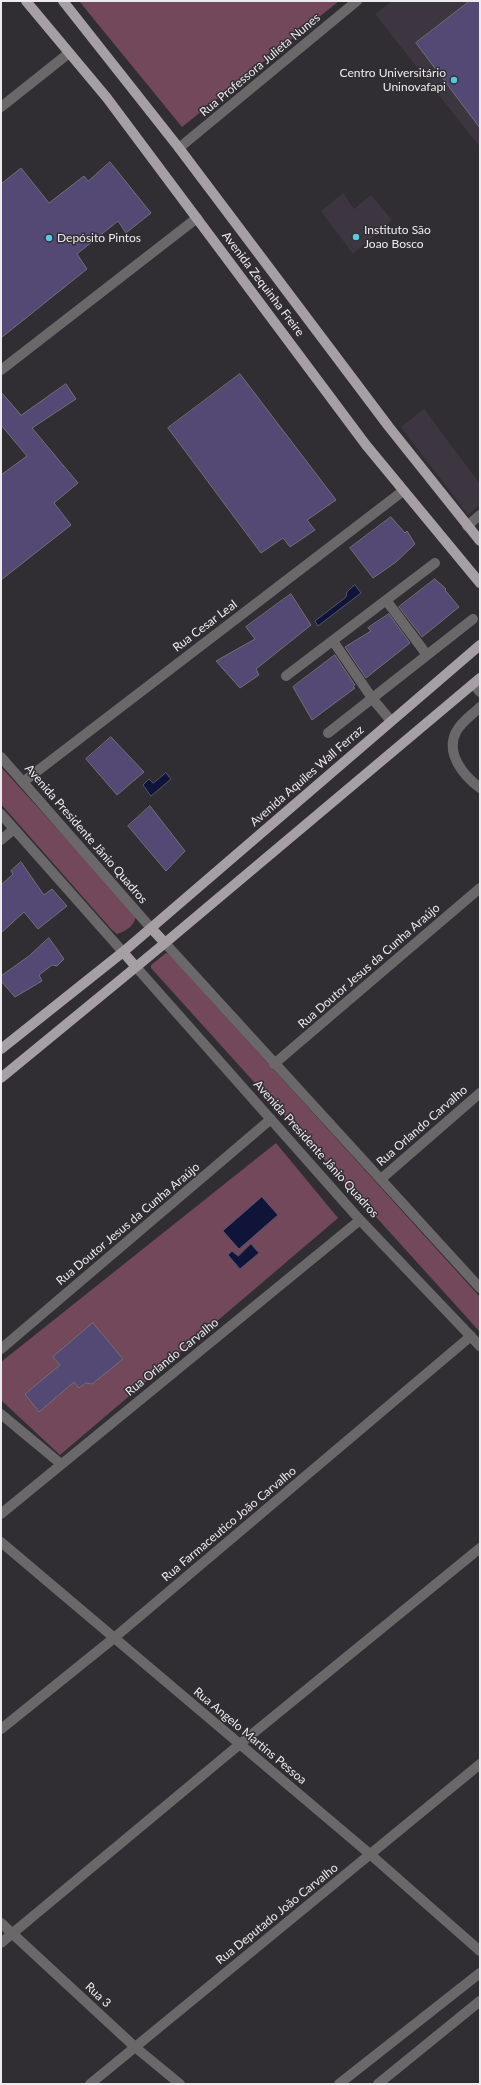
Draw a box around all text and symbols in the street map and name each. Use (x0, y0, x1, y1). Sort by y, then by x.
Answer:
street label: Rua Professora Julieta Nunes (197, 10, 323, 120)
place label: Centro Universitário Uninovafapi (340, 66, 446, 94)
marker: Centro Universitário Uninovafapi (449, 75, 459, 85)
place label: Instituto São Joao Bosco (364, 223, 431, 251)
street label: Avenida Zequinha Freire (219, 229, 307, 339)
place label: Depósito Pintos (57, 231, 141, 245)
marker: Instituto São Joao Bosco (351, 232, 361, 242)
marker: Depósito Pintos (44, 233, 54, 243)
street label: Rua Cesar Leal (170, 597, 240, 655)
street label: Avenida Aquiles Wall Ferraz (247, 723, 367, 829)
street label: Avenida Presidente Jânio Quadros (22, 762, 150, 906)
street label: Rua Doutor Jesus da Cunha Araújo (295, 901, 443, 1031)
street label: Avenida Presidente Jânio Quadros (251, 1077, 381, 1221)
street label: Rua Orlando Carvalho (374, 1083, 470, 1169)
street label: Rua Doutor Jesus da Cunha Araújo (53, 1160, 203, 1288)
street label: Rua Orlando Carvalho (123, 1315, 221, 1399)
street label: Rua Farmaceutico João Carvalho (159, 1464, 299, 1584)
street label: Rua Angelo Martins Pessoa (191, 1685, 309, 1787)
street label: Rua Deputado João Carvalho (213, 1860, 341, 1968)
street label: Rua 3 (82, 1980, 114, 2010)

